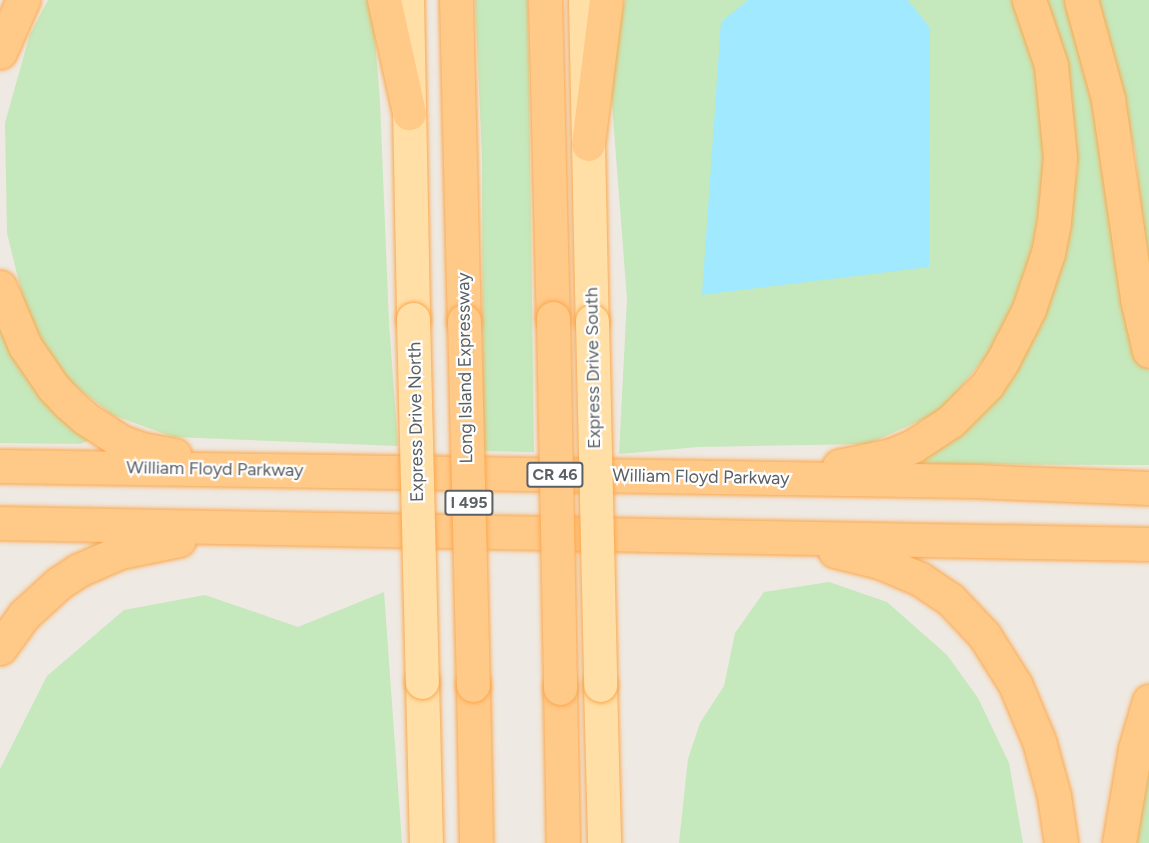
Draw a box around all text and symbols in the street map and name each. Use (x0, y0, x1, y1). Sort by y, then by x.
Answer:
street label: Long Island Expressway (453, 272, 477, 464)
street label: Express Drive South (581, 287, 605, 449)
street label: Express Drive North (404, 342, 428, 502)
street label: William Floyd Parkway (126, 457, 304, 481)
road number: CR 46 (525, 462, 585, 488)
street label: William Floyd Parkway (612, 465, 790, 489)
road number: I 495 (444, 490, 494, 516)

